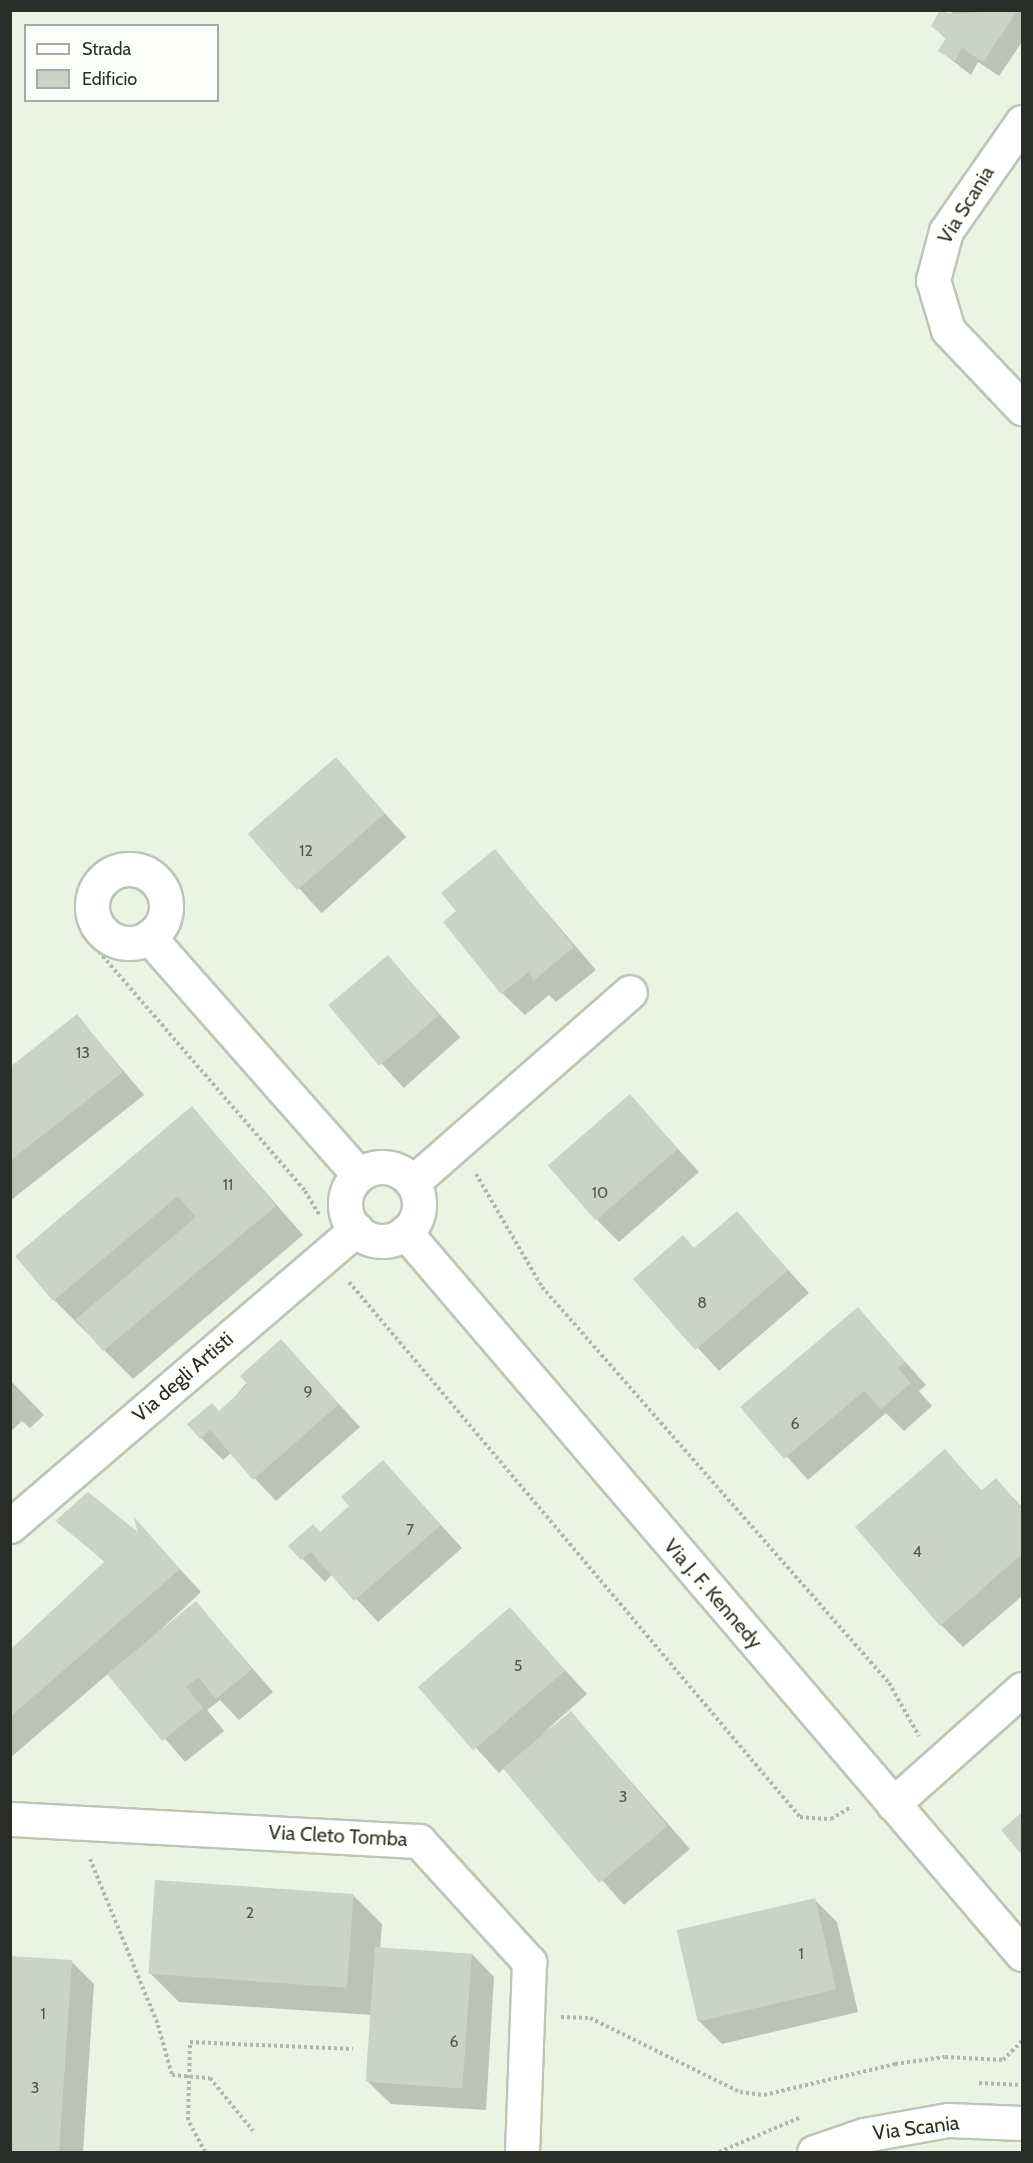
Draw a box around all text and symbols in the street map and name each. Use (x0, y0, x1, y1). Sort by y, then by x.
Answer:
legend (24, 24, 219, 102)
text: Strada (82, 38, 131, 60)
text: Edificio (82, 68, 137, 90)
street label: Via Scania (933, 162, 999, 248)
house number: 12 (299, 841, 313, 861)
house number: 13 (76, 1043, 90, 1063)
house number: 11 (223, 1175, 233, 1195)
house number: 10 (592, 1183, 608, 1203)
house number: 8 (697, 1293, 707, 1313)
street label: Via degli Artisti (128, 1327, 238, 1427)
house number: 9 (303, 1382, 313, 1402)
house number: 6 (790, 1414, 800, 1434)
house number: 7 (406, 1520, 414, 1540)
street label: Via J. F. Kennedy (659, 1534, 767, 1654)
house number: 4 (912, 1542, 922, 1562)
house number: 5 (514, 1656, 522, 1676)
house number: 3 (619, 1787, 627, 1807)
street label: Via Cleto Tomba (268, 1820, 408, 1852)
house number: 2 (246, 1903, 254, 1923)
house number: 1 (798, 1944, 804, 1964)
house number: 1 (40, 2004, 46, 2024)
house number: 6 (449, 2032, 459, 2052)
house number: 3 (31, 2078, 39, 2098)
street label: Via Scania (871, 2111, 961, 2145)

